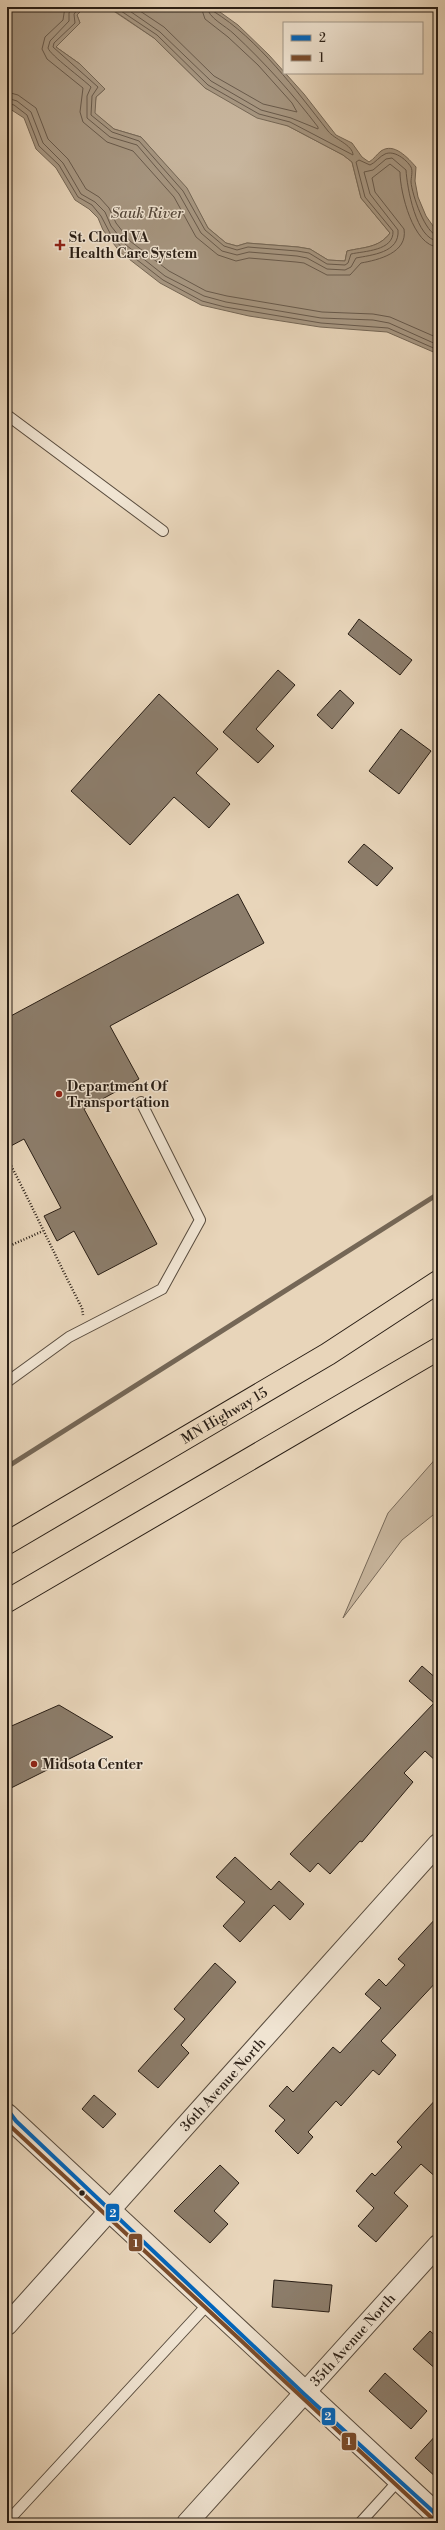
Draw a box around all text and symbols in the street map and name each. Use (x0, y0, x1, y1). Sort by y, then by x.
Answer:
legend (283, 22, 423, 74)
text: 2 (319, 31, 326, 46)
text: 1 (319, 51, 325, 66)
water label: Sauk River (111, 204, 184, 223)
place label: St. Cloud VA Health Care System (69, 229, 198, 263)
marker: St. Cloud VA Health Care System (54, 239, 66, 251)
place label: Department Of Transportation (67, 1078, 170, 1112)
marker: Department Of Transportation (54, 1089, 64, 1099)
street label: MN Highway 15 (178, 1383, 271, 1448)
place label: Midsota Center (42, 1756, 143, 1774)
marker: Midsota Center (29, 1759, 39, 1769)
street label: 36th Avenue North (177, 2034, 270, 2136)
unlabelled marker (77, 2188, 87, 2198)
line badge: 2 (105, 2203, 120, 2222)
text: 2 (110, 2207, 117, 2221)
line badge: 1 (128, 2233, 143, 2252)
text: 1 (133, 2237, 139, 2251)
street label: 35th Avenue North (307, 2290, 400, 2391)
line badge: 2 (321, 2407, 336, 2426)
text: 2 (325, 2410, 332, 2424)
line badge: 1 (341, 2432, 357, 2451)
text: 1 (346, 2435, 352, 2449)

